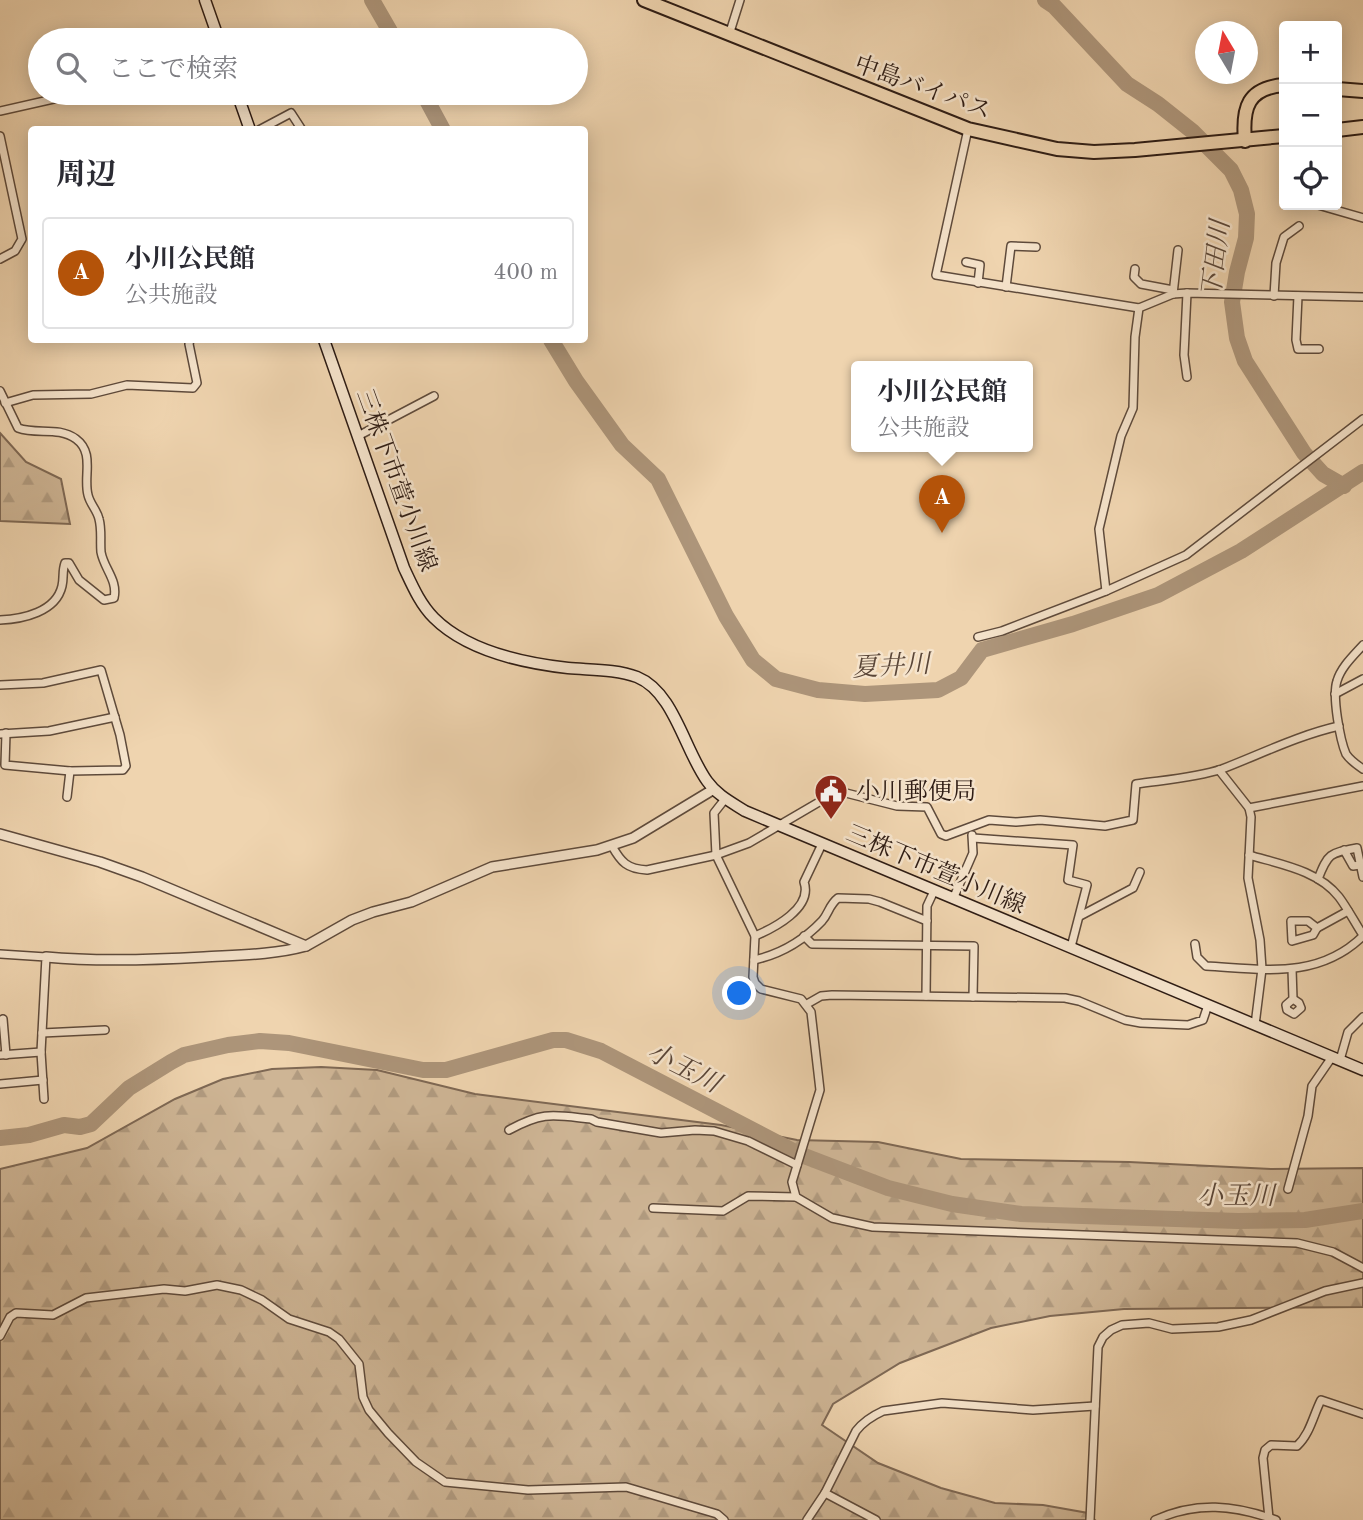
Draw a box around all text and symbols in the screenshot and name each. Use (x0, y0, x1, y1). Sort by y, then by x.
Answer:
north arrow (1195, 21, 1258, 84)
map controls (1279, 21, 1342, 210)
button: + (1279, 21, 1342, 84)
search box (28, 28, 588, 105)
icon: search (52, 48, 90, 86)
street label: 中島バイパス (851, 50, 995, 125)
text: ここで検索 (108, 57, 238, 83)
button: − (1279, 84, 1342, 147)
button: locate (1279, 147, 1342, 210)
text: 周辺 (56, 161, 116, 191)
water label: 下田川 (1197, 216, 1235, 300)
text: 小川公民館 (125, 247, 255, 273)
text: A (72, 261, 90, 284)
text: 400 m (493, 261, 558, 284)
text: 公共施設 (125, 284, 217, 307)
popup (851, 361, 1033, 452)
text: 小川公民館 (877, 380, 1007, 406)
street label: 三株下市萱小川線 (351, 385, 442, 575)
text: 公共施設 (877, 417, 969, 440)
pin: A (919, 475, 965, 533)
water label: 夏井川 (851, 650, 934, 682)
public building icon: 小川郵便局 (812, 772, 850, 821)
place label: 小川郵便局 (856, 778, 976, 805)
street label: 三株下市萱小川線 (842, 820, 1029, 919)
your location (722, 976, 756, 1010)
water label: 小玉川 (642, 1038, 727, 1099)
water label: 小玉川 (1197, 1182, 1278, 1210)

